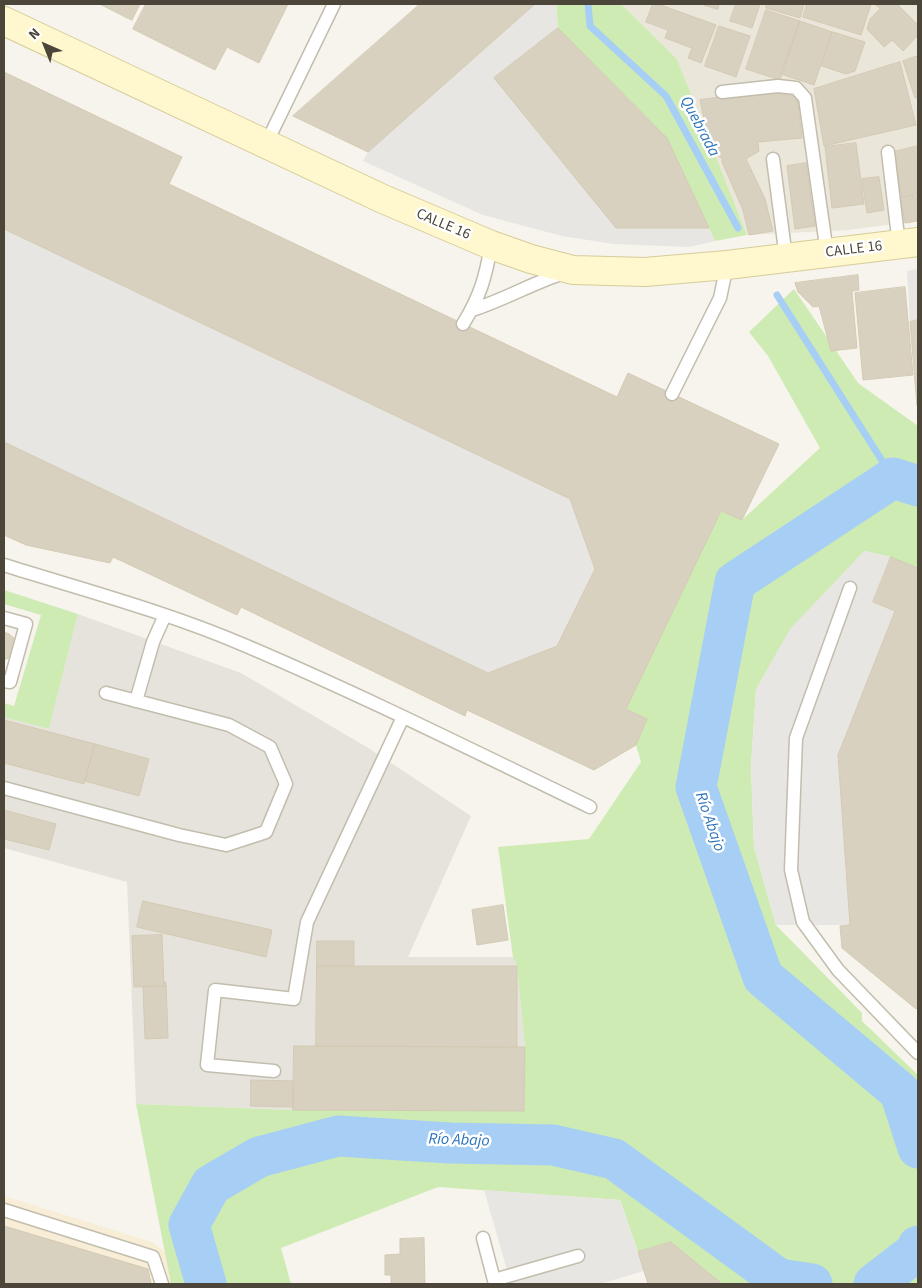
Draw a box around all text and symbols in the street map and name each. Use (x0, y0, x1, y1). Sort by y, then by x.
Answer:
north arrow (20, 20, 70, 70)
text: N (24, 24, 45, 45)
water label: Quebrada (675, 93, 723, 161)
street label: CALLE 16 (413, 206, 473, 244)
street label: CALLE 16 (825, 238, 883, 262)
water label: Río Abajo (690, 790, 728, 854)
water label: Río Abajo (428, 1130, 490, 1152)

